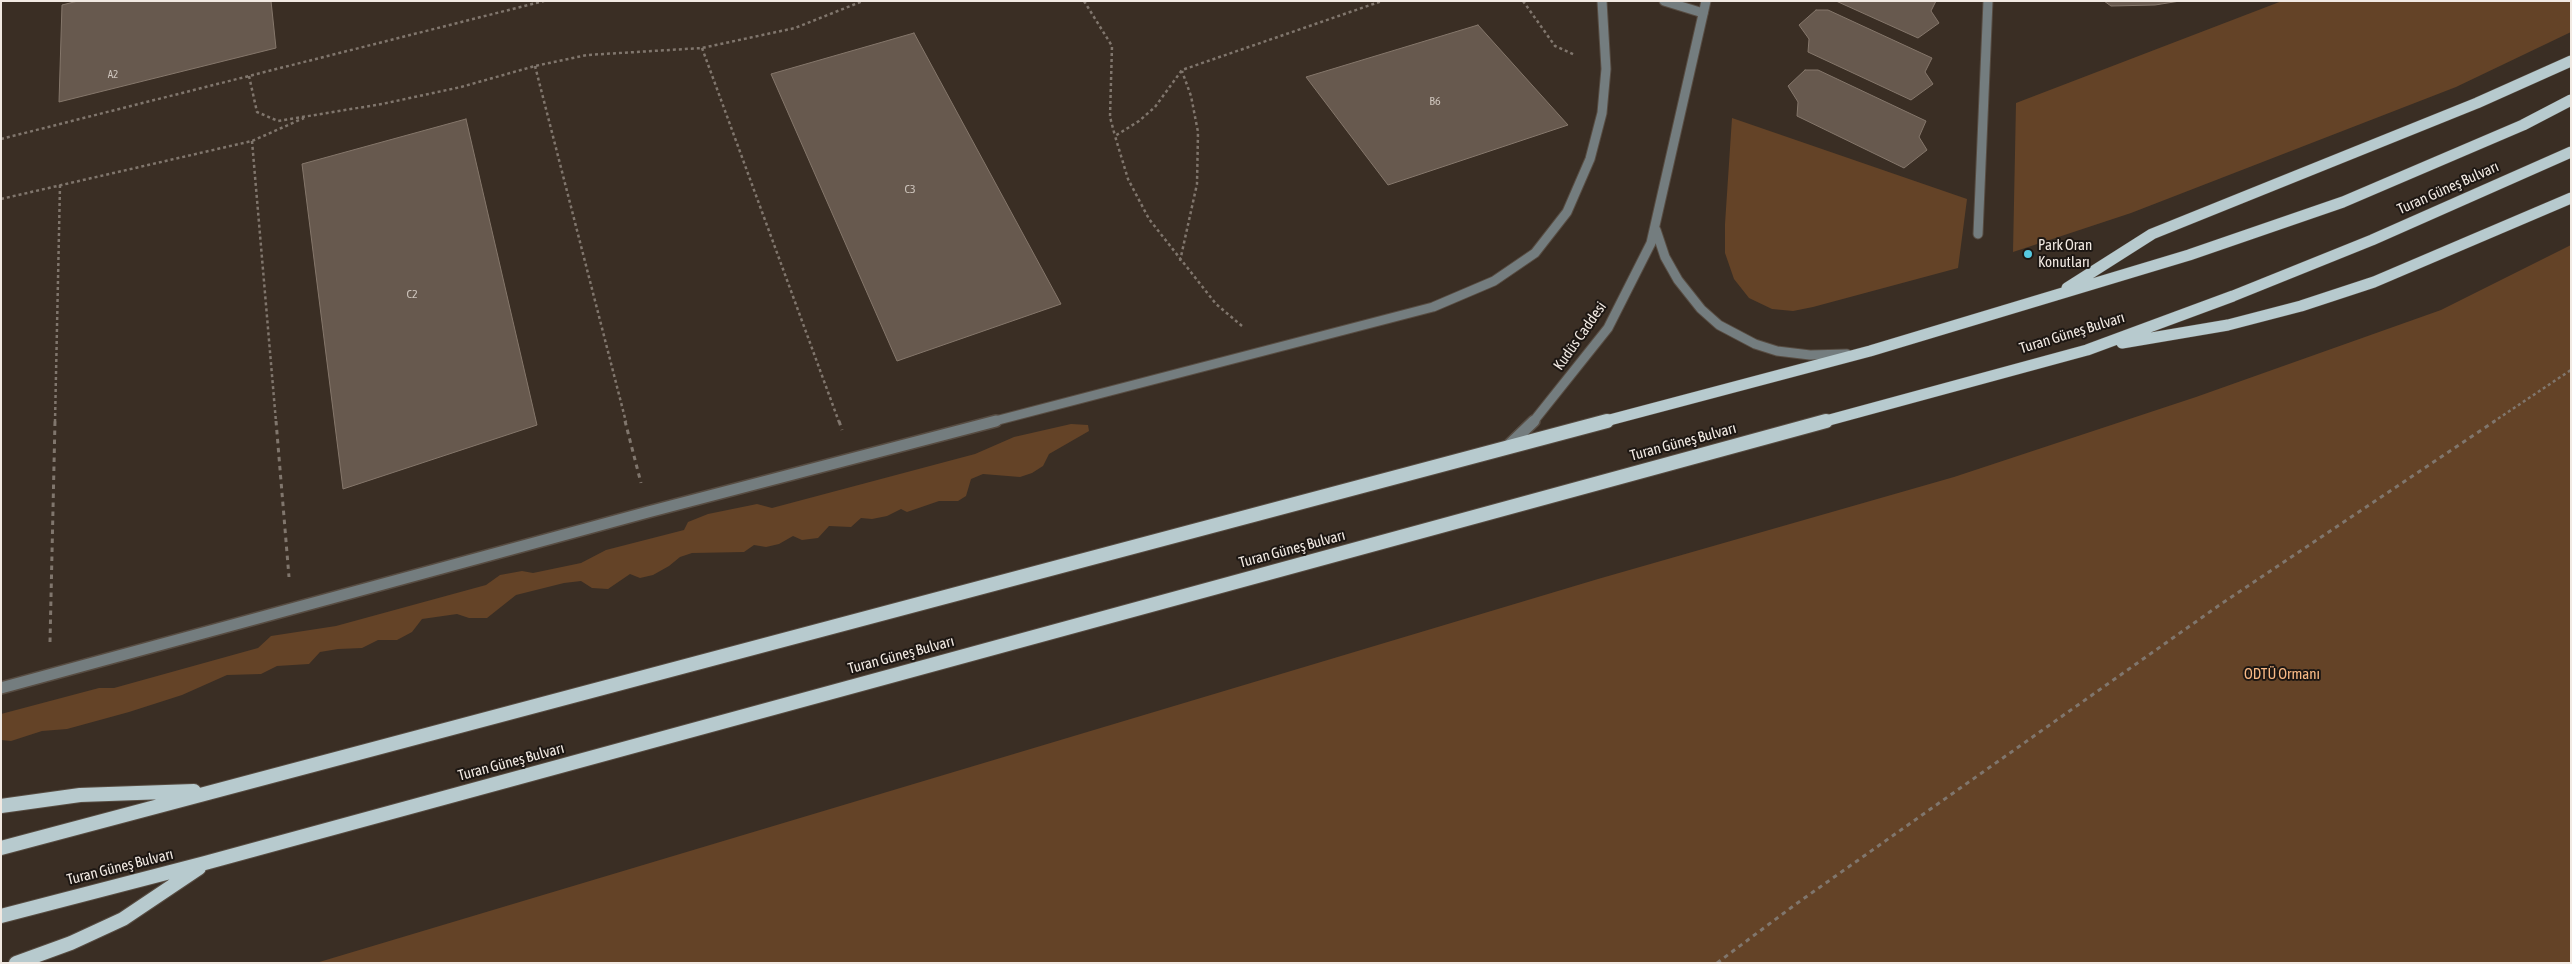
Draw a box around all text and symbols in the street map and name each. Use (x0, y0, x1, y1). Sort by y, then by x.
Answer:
house number: A2 (108, 68, 118, 82)
house number: B6 (1429, 94, 1441, 108)
street label: Turan Güneş Bulvarı (2394, 158, 2502, 218)
house number: C3 (904, 182, 916, 196)
place label: Park Oran Konutları (2038, 236, 2092, 271)
marker: Park Oran Konutları (2022, 248, 2034, 260)
house number: C2 (406, 287, 418, 301)
street label: Kudüs Caddesi (1550, 298, 1610, 374)
street label: Turan Güneş Bulvarı (2017, 308, 2127, 358)
street label: Turan Güneş Bulvarı (1628, 419, 1738, 465)
street label: Turan Güneş Bulvarı (1237, 526, 1347, 572)
street label: Turan Güneş Bulvarı (846, 632, 956, 678)
park label: ODTÜ Ormanı (2244, 665, 2320, 683)
street label: Turan Güneş Bulvarı (456, 739, 566, 785)
street label: Turan Güneş Bulvarı (65, 845, 175, 889)

